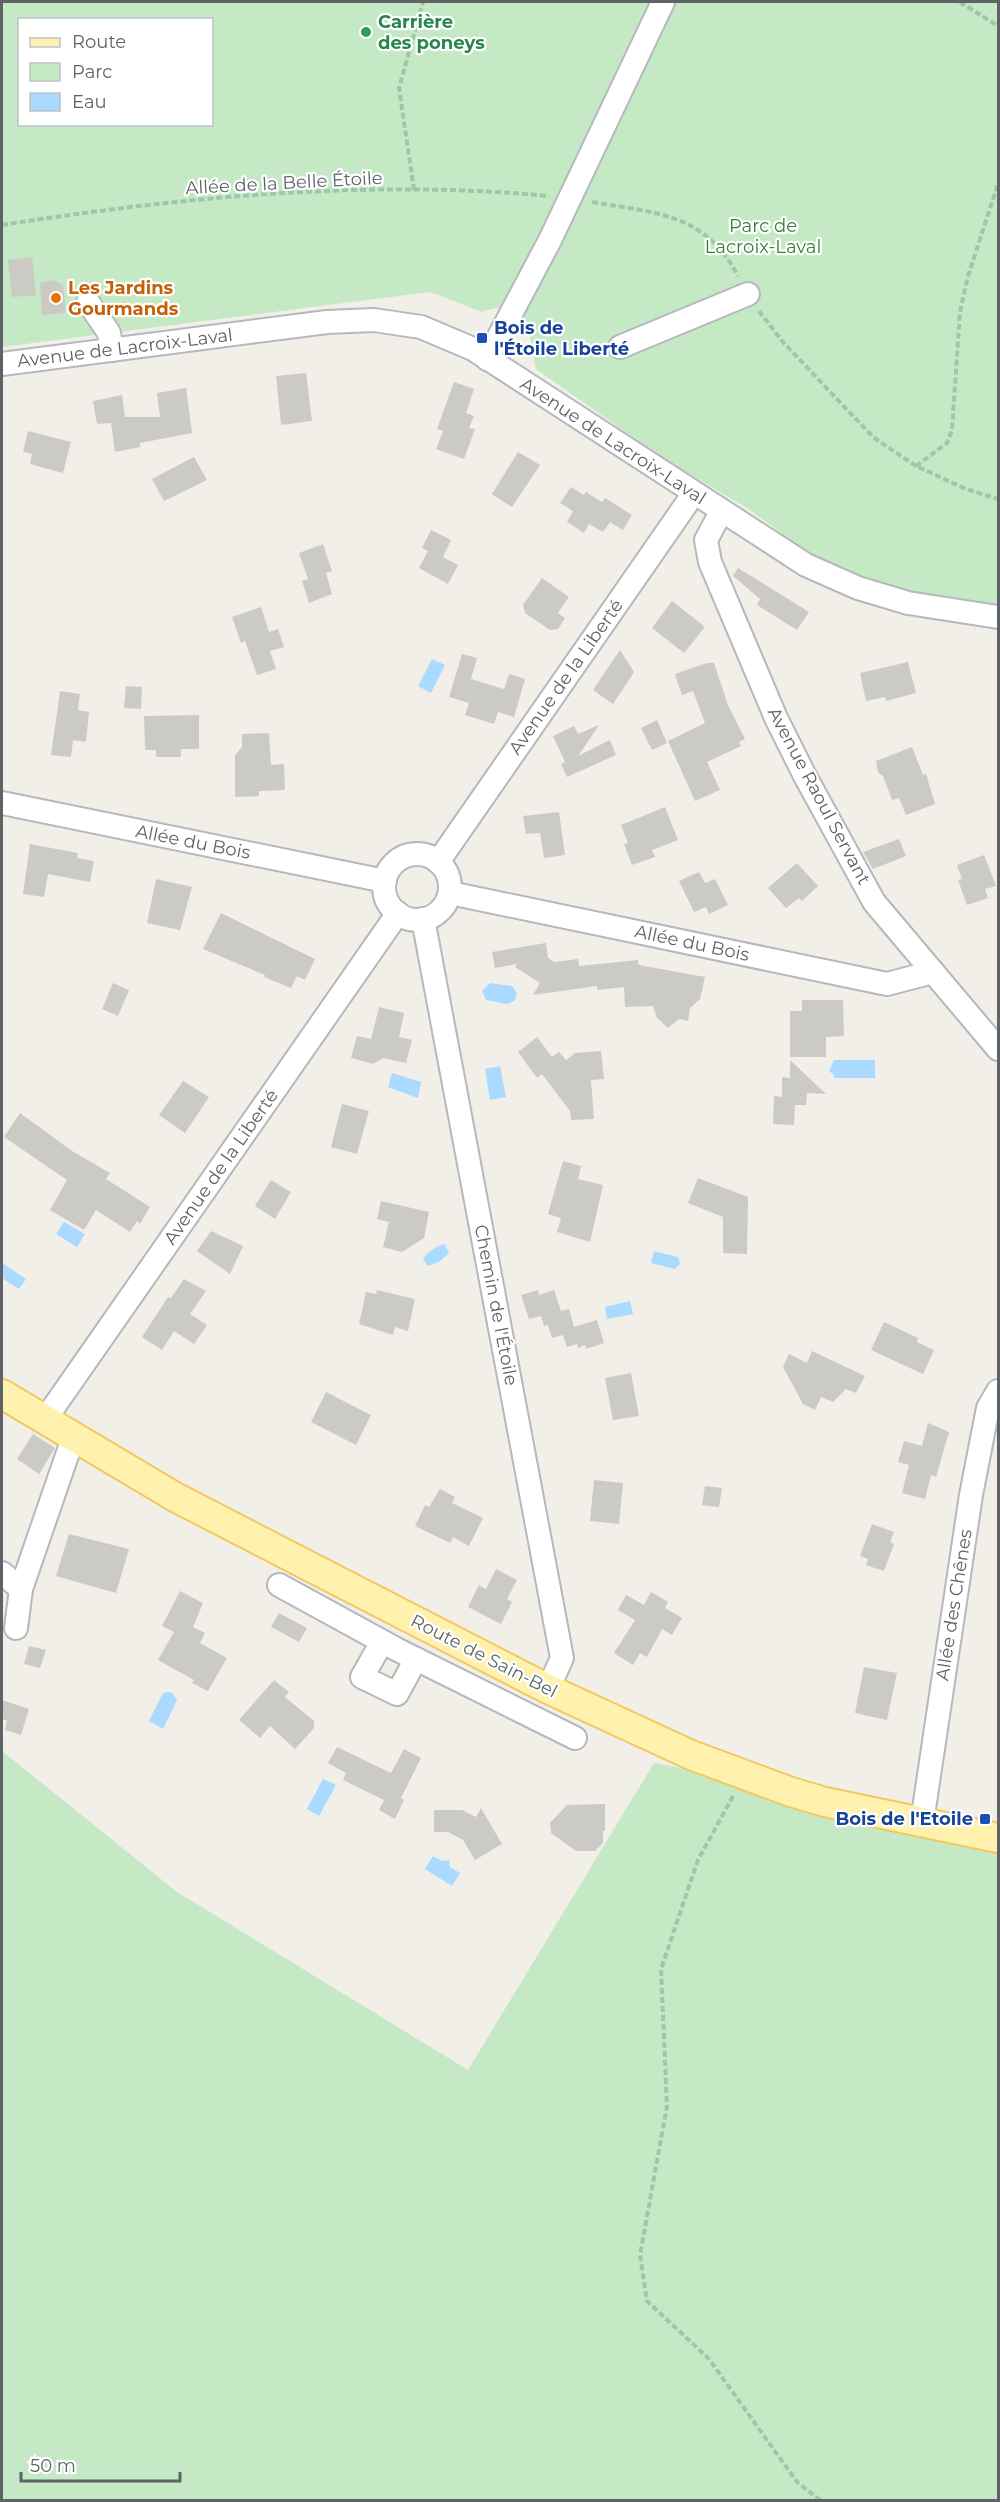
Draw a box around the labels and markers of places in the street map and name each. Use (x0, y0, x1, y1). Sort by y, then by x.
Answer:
place label: Carrière des poneys (378, 11, 485, 54)
marker: Carrière des poneys (359, 25, 373, 39)
place label: Les Jardins Gourmands (68, 277, 179, 320)
marker: Les Jardins Gourmands (49, 291, 63, 305)
place label: Bois de l'Étoile Liberté (494, 317, 629, 360)
marker: Bois de l'Étoile Liberté (475, 331, 489, 345)
place label: Bois de l'Etoile (835, 1808, 973, 1830)
marker: Bois de l'Etoile (978, 1812, 992, 1826)

